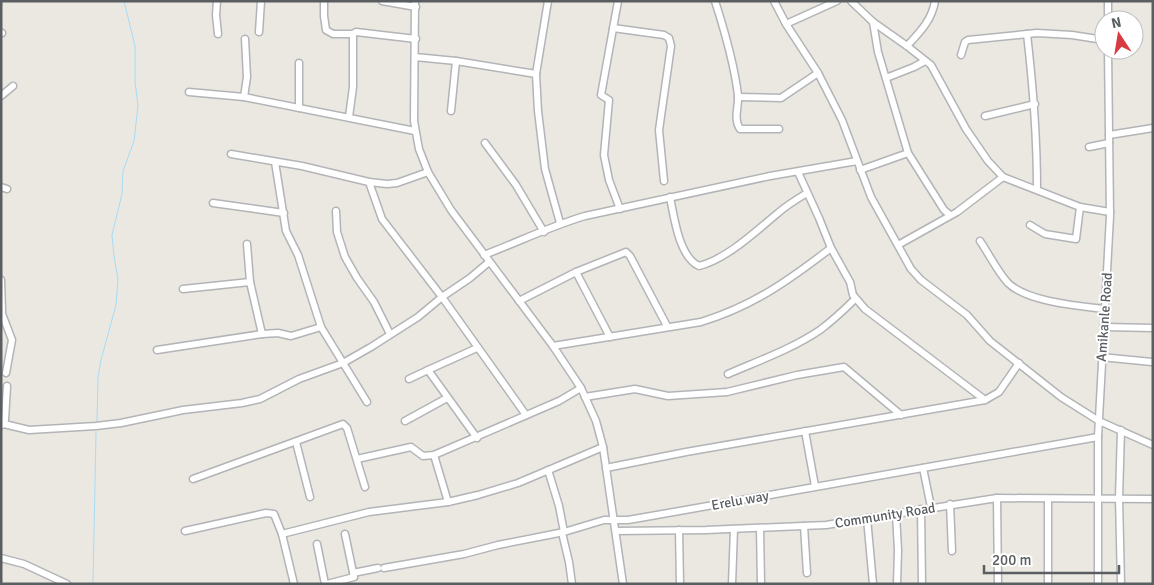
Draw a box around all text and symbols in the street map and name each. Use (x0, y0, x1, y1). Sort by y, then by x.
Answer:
north arrow (1094, 10, 1144, 60)
text: N (1110, 13, 1123, 32)
street label: Amikanle Road (1093, 272, 1116, 362)
street label: Erelu way (710, 487, 771, 514)
street label: Community Road (834, 499, 937, 532)
scale bar (984, 542, 1119, 574)
text: 200 m (992, 551, 1032, 569)

